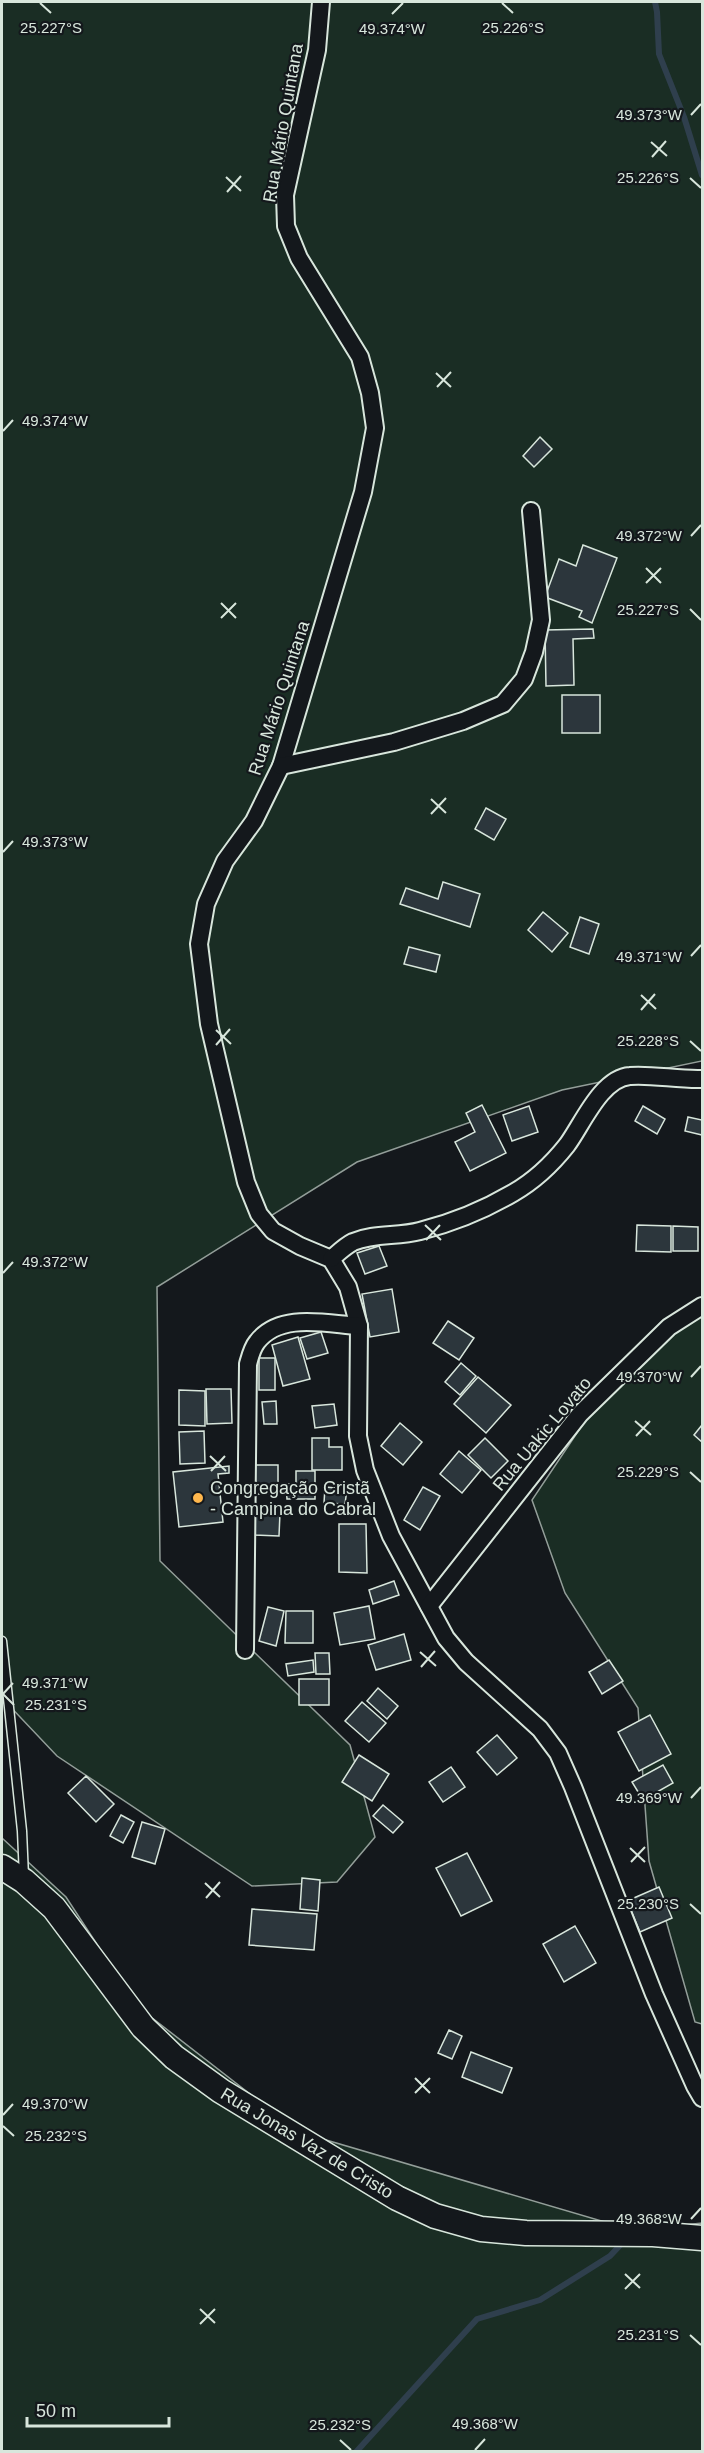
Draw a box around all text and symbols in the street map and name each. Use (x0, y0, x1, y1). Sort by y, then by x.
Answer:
text: 25.227°S (20, 19, 82, 36)
text: 25.226°S (482, 19, 544, 36)
text: 49.374°W (359, 20, 426, 37)
street label: Rua Mário Quintana (259, 41, 307, 204)
text: 49.373°W (616, 106, 683, 123)
text: 25.226°S (617, 169, 679, 186)
text: 49.374°W (22, 412, 89, 429)
text: 49.372°W (616, 527, 683, 544)
text: 25.227°S (617, 601, 679, 618)
street label: Rua Mário Quintana (245, 617, 314, 778)
text: 49.373°W (22, 833, 89, 850)
text: 49.371°W (616, 948, 683, 965)
text: 25.228°S (617, 1032, 679, 1049)
text: 49.372°W (22, 1253, 89, 1270)
text: 49.370°W (616, 1368, 683, 1385)
street label: Rua Uakic Lovato (489, 1373, 595, 1495)
text: 25.229°S (617, 1463, 679, 1480)
place label: Congregação Cristã - Campina do Cabral (210, 1478, 376, 1519)
marker: Congregação Cristã - Campina do Cabral (191, 1491, 205, 1505)
text: 49.371°W (22, 1674, 89, 1691)
text: 25.231°S (25, 1696, 87, 1713)
text: 49.369°W (616, 1789, 683, 1806)
text: 25.230°S (617, 1895, 679, 1912)
street label: Rua Jonas Vaz de Cristo (217, 2083, 397, 2203)
text: 49.370°W (22, 2095, 89, 2112)
text: 25.232°S (25, 2127, 87, 2144)
text: 49.368°W (616, 2210, 683, 2227)
text: 25.231°S (617, 2326, 679, 2343)
scale bar (27, 2390, 170, 2428)
text: 50 m (36, 2401, 76, 2421)
text: 49.368°W (452, 2415, 519, 2432)
text: 25.232°S (309, 2416, 371, 2433)

